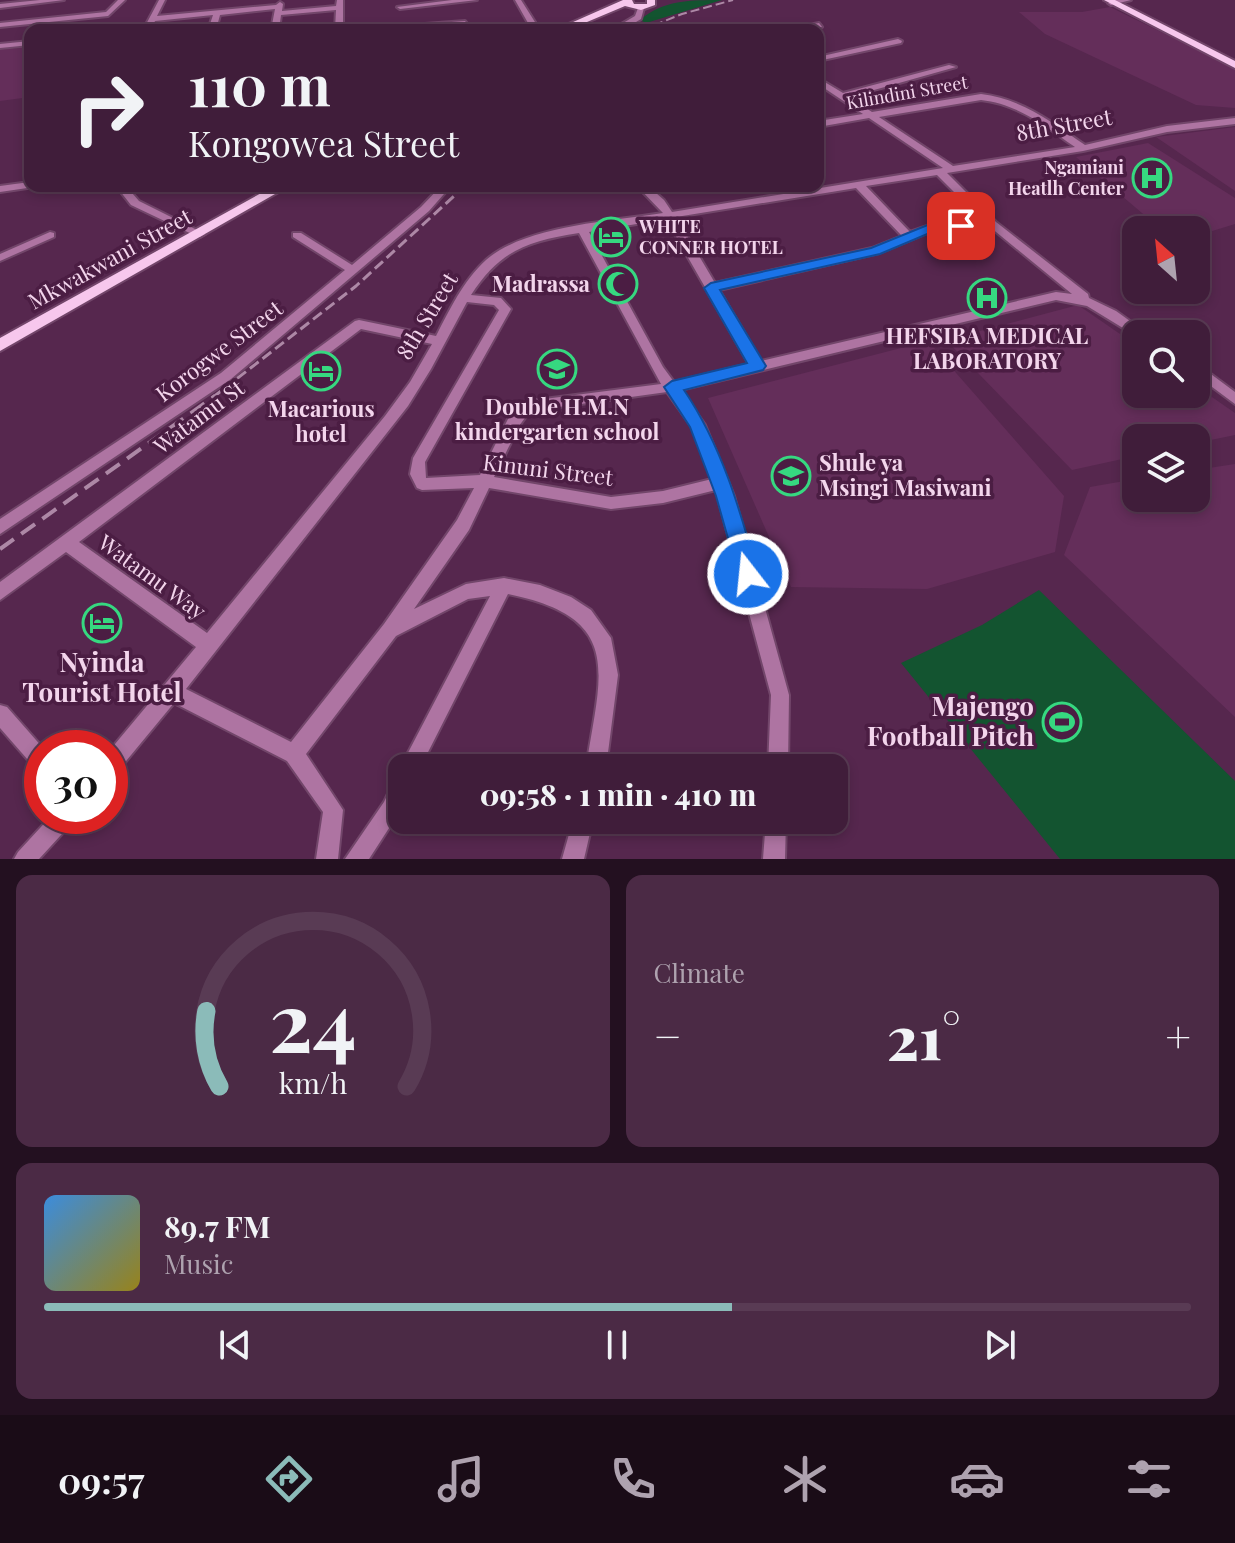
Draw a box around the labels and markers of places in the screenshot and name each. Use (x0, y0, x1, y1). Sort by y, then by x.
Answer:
place label: Ngamiani Heatlh Center (1008, 155, 1125, 200)
hospital icon: Ngamiani Heatlh Center (1131, 157, 1173, 199)
pin (927, 192, 995, 260)
place label: WHITE CONNER HOTEL (638, 214, 783, 259)
hotel icon: WHITE CONNER HOTEL (590, 216, 632, 258)
mosque icon: Madrassa (597, 263, 639, 305)
place label: Madrassa (492, 268, 591, 298)
hospital icon: HEFSIBA MEDICAL LABORATORY (966, 277, 1008, 319)
place label: HEFSIBA MEDICAL LABORATORY (886, 320, 1088, 375)
school or university icon: Double H.M.N kindergarten school (536, 348, 578, 390)
hotel icon: Macarious hotel (300, 350, 342, 392)
place label: Double H.M.N kindergarten school (455, 391, 659, 446)
place label: Macarious hotel (267, 393, 375, 448)
place label: Shule ya Msingi Masiwani (819, 447, 992, 502)
school or university icon: Shule ya Msingi Masiwani (770, 455, 812, 497)
hotel icon: Nyinda Tourist Hotel (81, 602, 123, 644)
place label: Nyinda Tourist Hotel (22, 644, 182, 709)
place label: Majengo Football Pitch (867, 688, 1034, 753)
sports icon: Majengo Football Pitch (1041, 701, 1083, 743)

